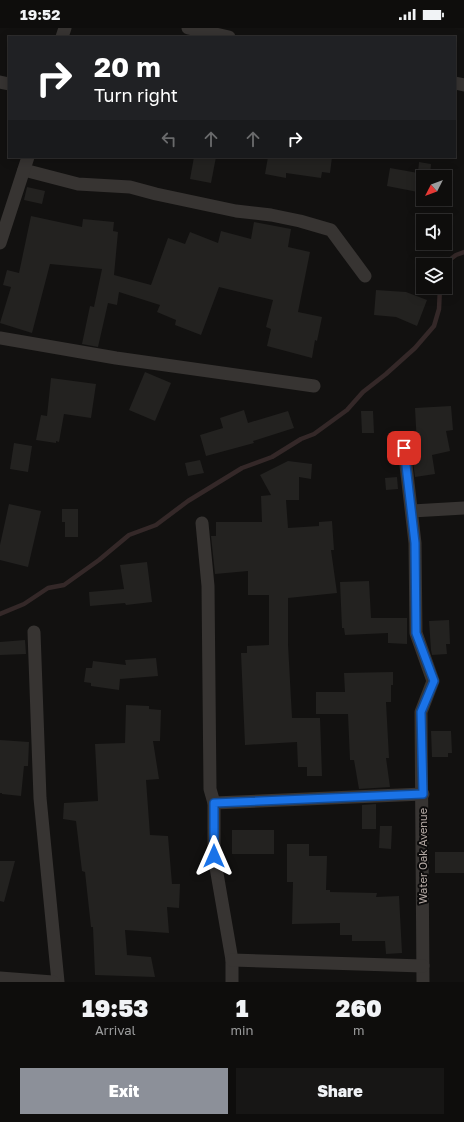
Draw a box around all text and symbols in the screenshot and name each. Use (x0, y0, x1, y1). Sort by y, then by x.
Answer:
text: 19:52 (20, 5, 60, 23)
text: 20 m (94, 50, 161, 83)
icon: right (28, 52, 80, 104)
text: Turn right (94, 84, 178, 106)
icon: left (158, 128, 180, 150)
icon: ahead (200, 128, 222, 150)
icon: ahead (242, 128, 264, 150)
icon: right (284, 128, 306, 150)
north arrow (416, 170, 452, 206)
map controls (416, 170, 452, 294)
button: sound (416, 214, 452, 250)
button: layers (416, 258, 452, 294)
pin (387, 431, 421, 465)
icon: arrive (393, 437, 415, 459)
street label: Water Oak Avenue (416, 808, 429, 904)
position arrow (193, 835, 235, 877)
text: 19:53 (82, 993, 149, 1022)
text: 1 (236, 993, 248, 1022)
text: 260 (336, 993, 382, 1022)
text: Arrival (95, 1022, 136, 1038)
text: min (231, 1022, 254, 1038)
text: m (353, 1022, 365, 1038)
button: Exit (20, 1068, 228, 1114)
button: Share (236, 1068, 444, 1114)

